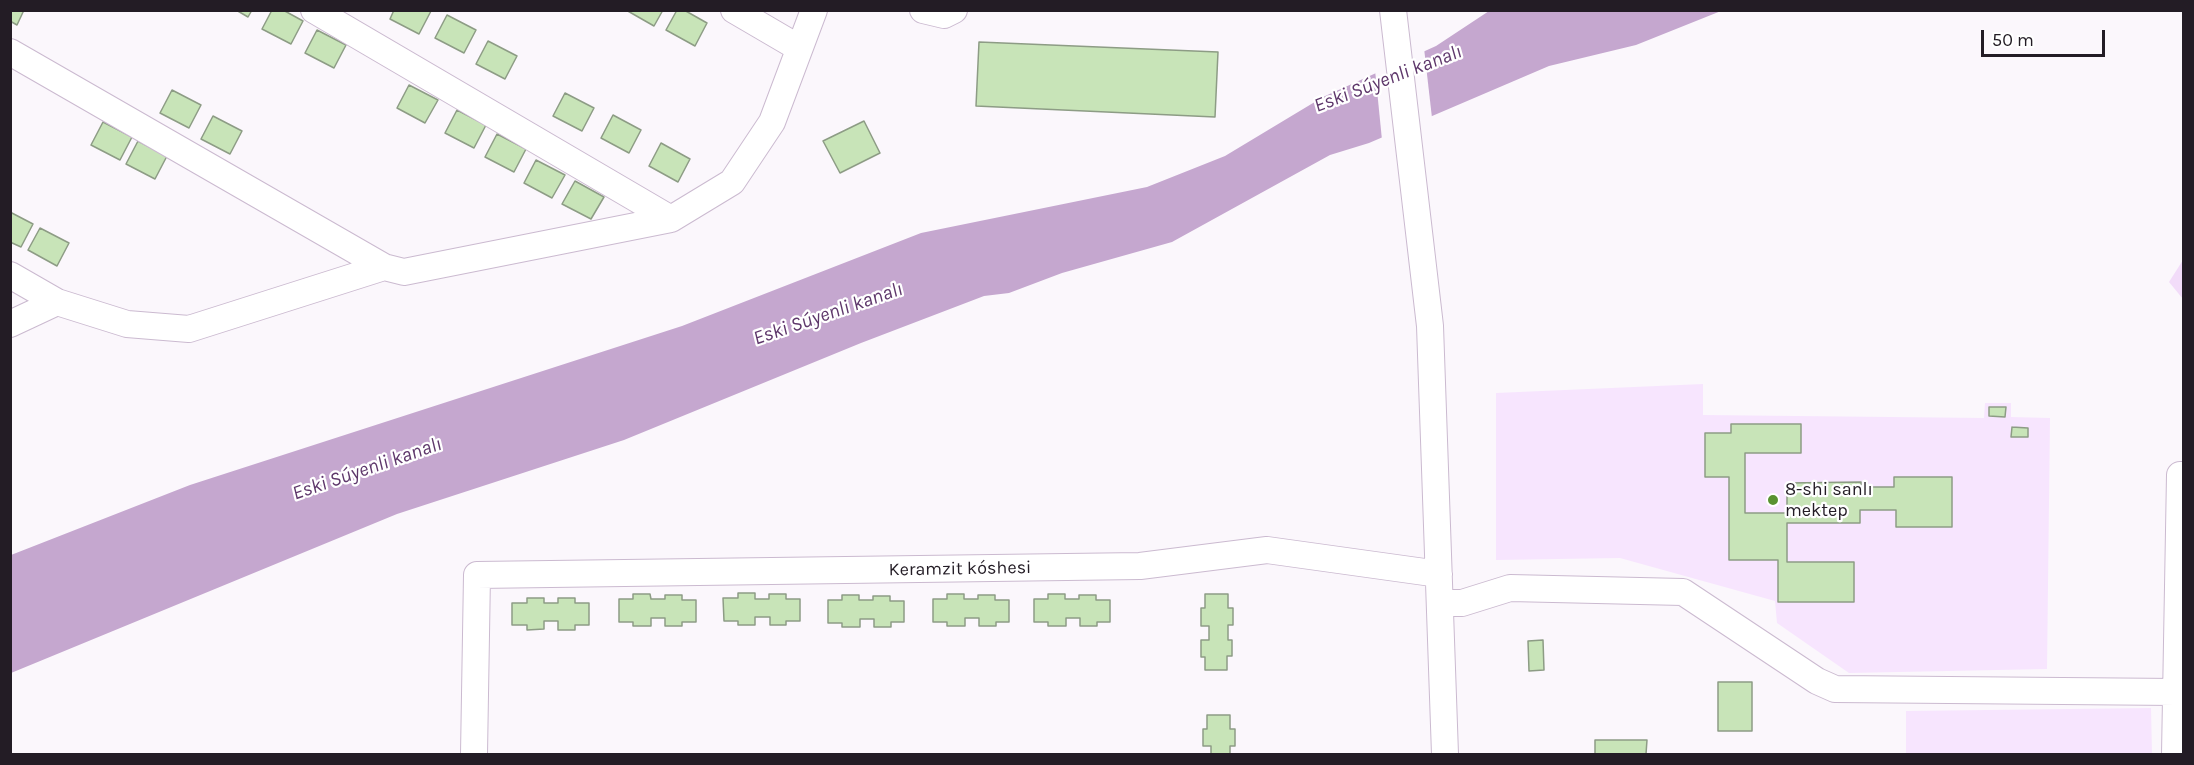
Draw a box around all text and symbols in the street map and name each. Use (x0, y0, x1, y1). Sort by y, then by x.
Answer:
scale bar (1984, 18, 2108, 56)
text: 50 m (1992, 29, 2034, 51)
water label: Eski Súyenli kanalı (1311, 40, 1465, 118)
water label: Eski Súyenli kanalı (750, 277, 906, 351)
water label: Eski Súyenli kanalı (289, 432, 445, 506)
place label: 8-shi sanlı mektep (1785, 479, 1873, 522)
marker: 8-shi sanlı mektep (1766, 493, 1780, 507)
street label: Keramzit kóshesi (888, 557, 1032, 581)

